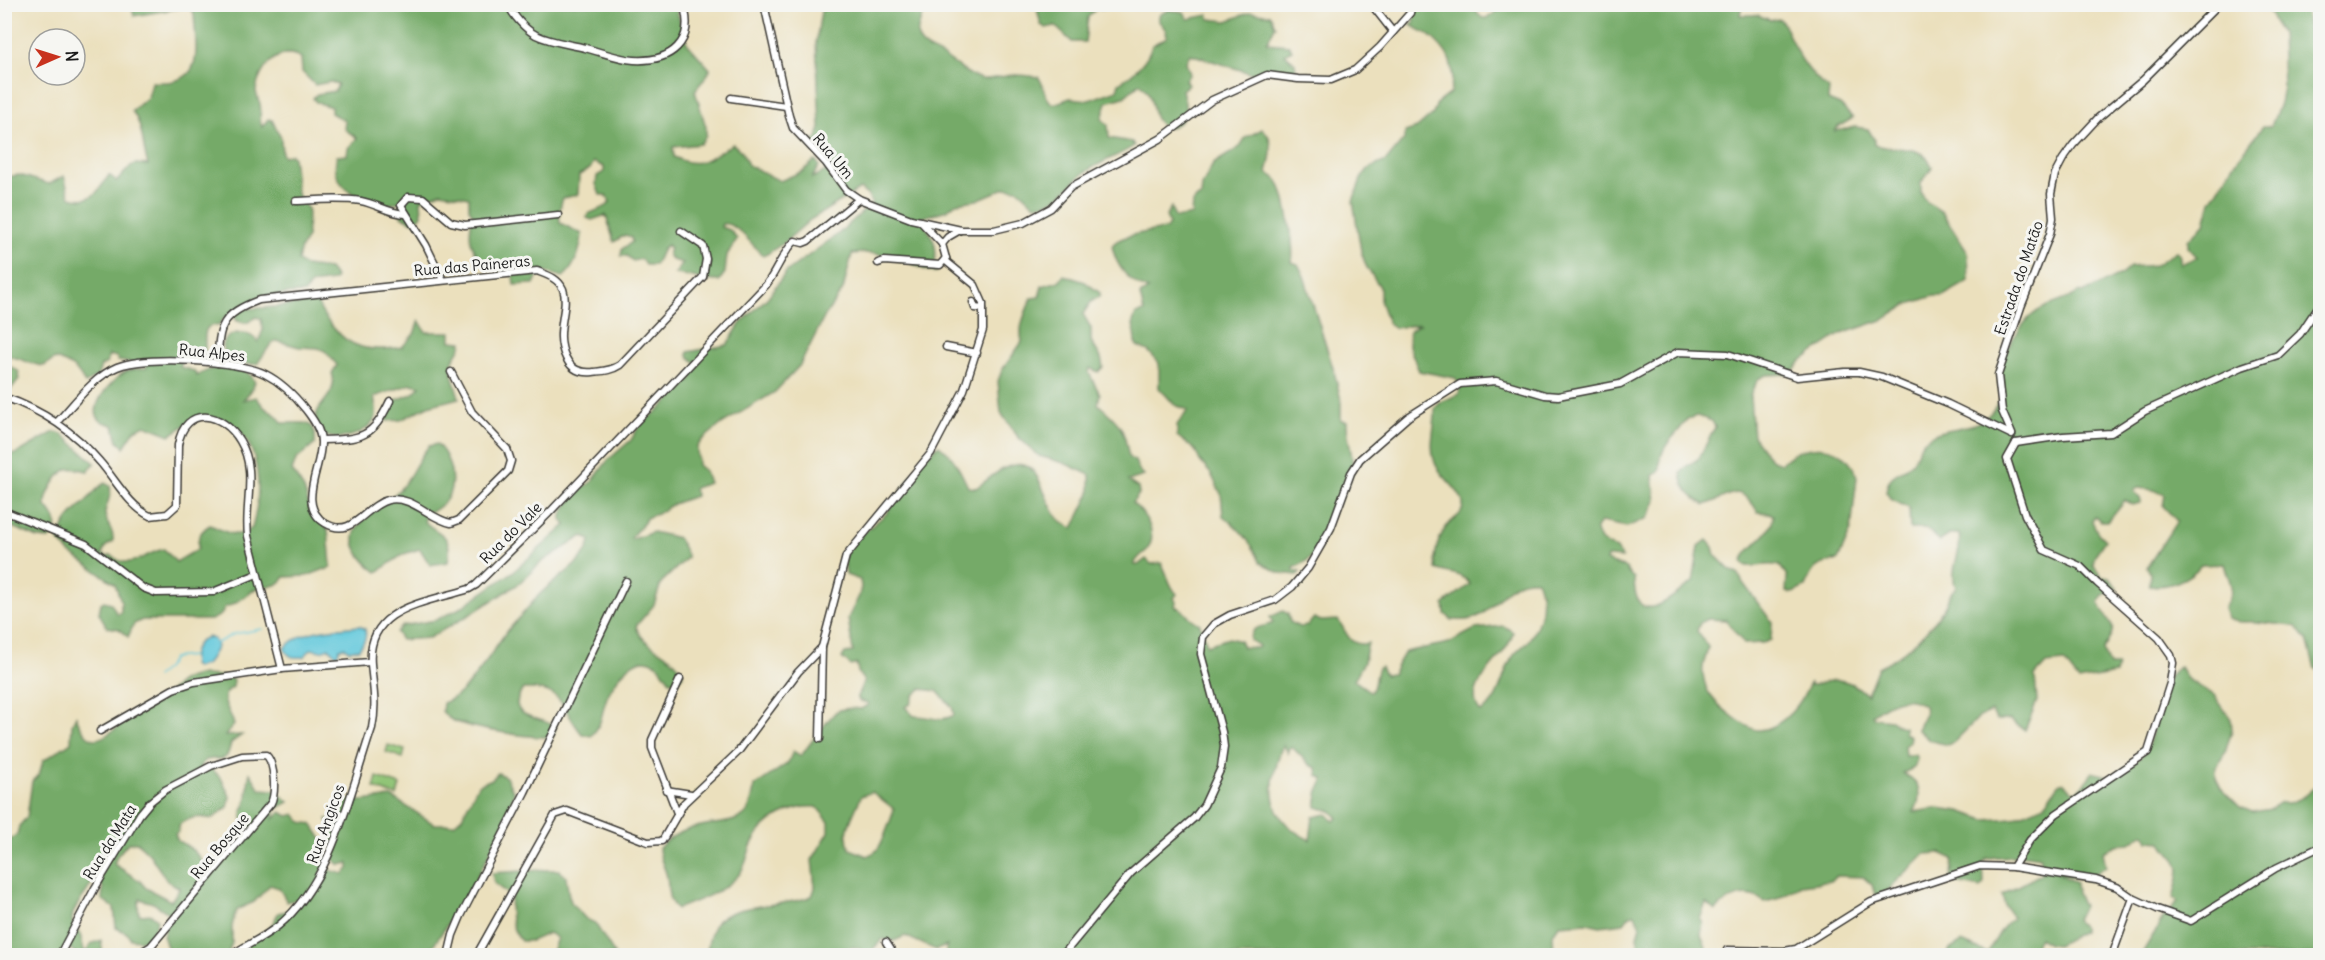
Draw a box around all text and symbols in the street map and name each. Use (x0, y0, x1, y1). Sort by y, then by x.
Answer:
north arrow (27, 27, 87, 87)
text: N (62, 50, 82, 62)
street label: Rua Um (809, 129, 858, 182)
street label: Estrada do Matão (1990, 218, 2047, 337)
street label: Rua das Paineras (413, 251, 531, 280)
street label: Rua Alpes (178, 340, 246, 365)
street label: Rua do Vale (476, 498, 546, 568)
street label: Rua Angicos (302, 781, 349, 866)
street label: Rua da Mata (79, 800, 141, 883)
street label: Rua Bosque (186, 809, 253, 883)

